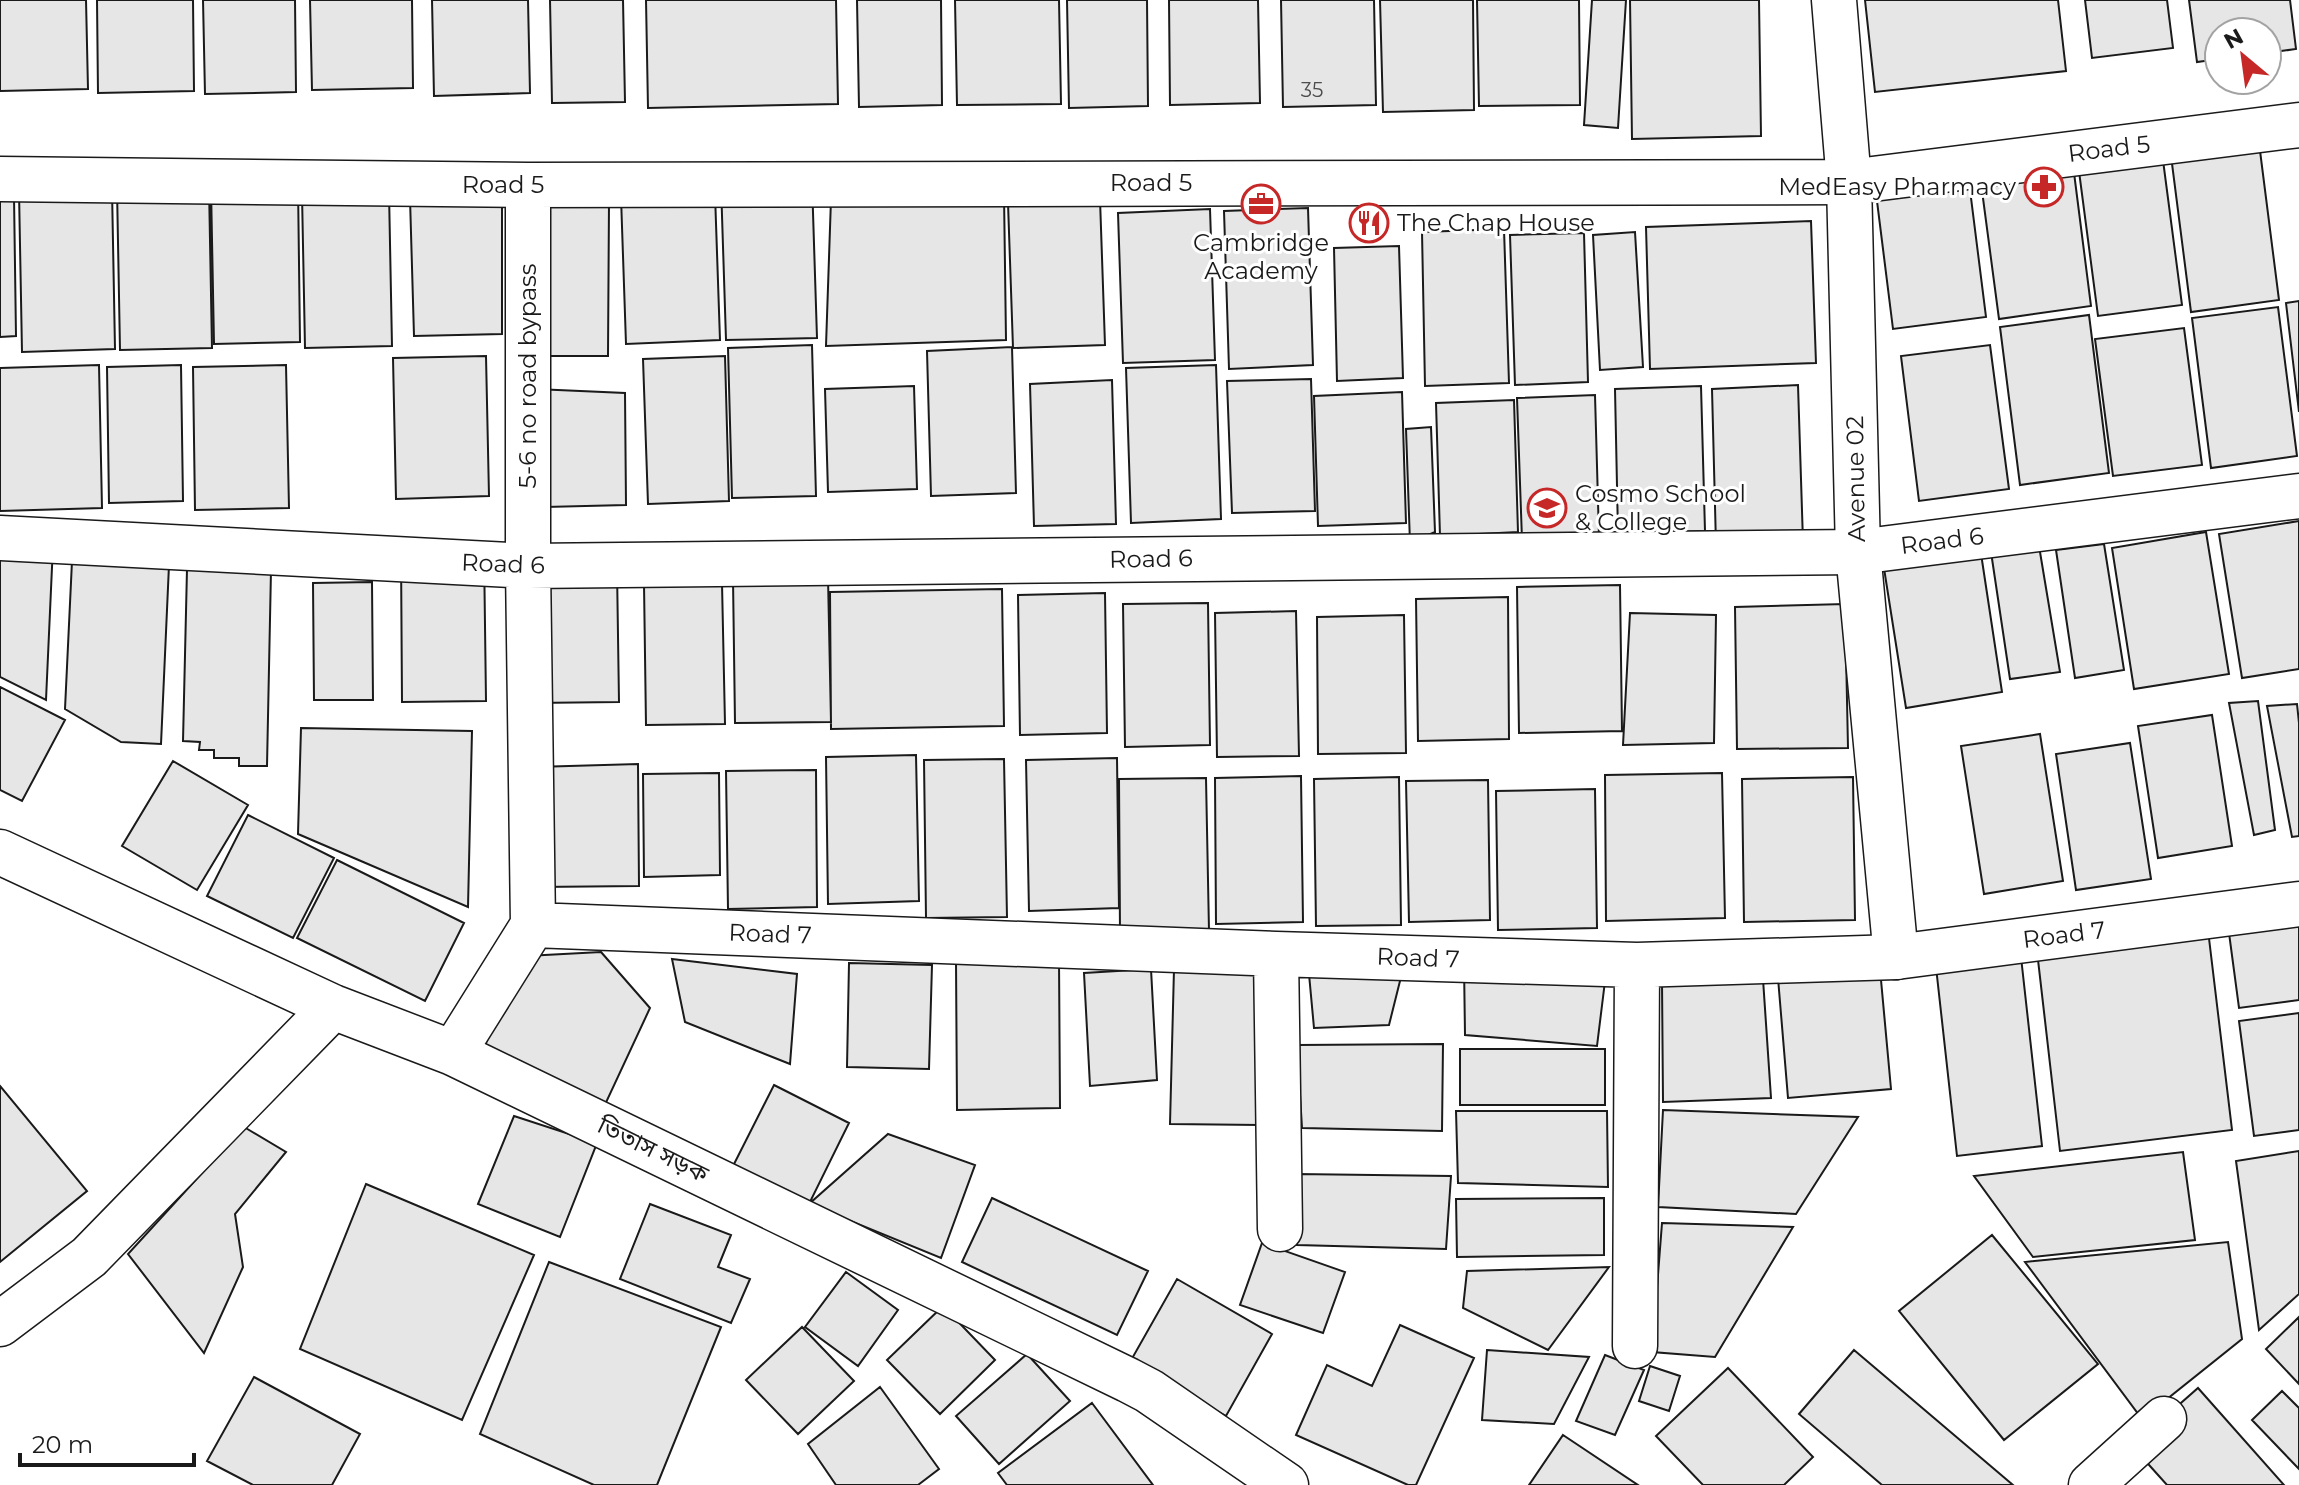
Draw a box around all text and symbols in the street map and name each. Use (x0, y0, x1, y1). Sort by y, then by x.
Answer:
north arrow (2203, 16, 2283, 96)
text: N (2219, 23, 2248, 55)
house number: 35 (1301, 78, 1323, 102)
street label: Road 5 (2066, 129, 2152, 168)
pharmacy icon: MedEasy Pharmacy (2023, 166, 2065, 208)
street label: Road 5 (1110, 168, 1192, 197)
street label: Road 5 (462, 170, 544, 199)
place label: MedEasy Pharmacy (1778, 172, 2016, 201)
office icon: Cambridge Academy (1240, 183, 1282, 225)
restaurant icon: The Chap House (1348, 202, 1390, 244)
place label: The Chap House (1397, 208, 1595, 237)
place label: Cambridge Academy (1193, 228, 1329, 285)
street label: 5-6 no road bypass (513, 263, 542, 489)
street label: Avenue 02 (1840, 416, 1871, 542)
place label: Cosmo School & College (1575, 479, 1746, 536)
school or university icon: Cosmo School & College (1526, 487, 1568, 529)
street label: Road 6 (1899, 521, 1985, 560)
street label: Road 6 (1109, 543, 1193, 574)
street label: Road 6 (461, 548, 545, 579)
street label: Road 7 (2021, 915, 2107, 954)
street label: Road 7 (728, 918, 812, 949)
street label: Road 7 (1376, 942, 1460, 973)
street label: তিতাস সড়ক (592, 1110, 714, 1189)
scale bar (20, 1417, 194, 1467)
text: 20 m (32, 1430, 93, 1459)

